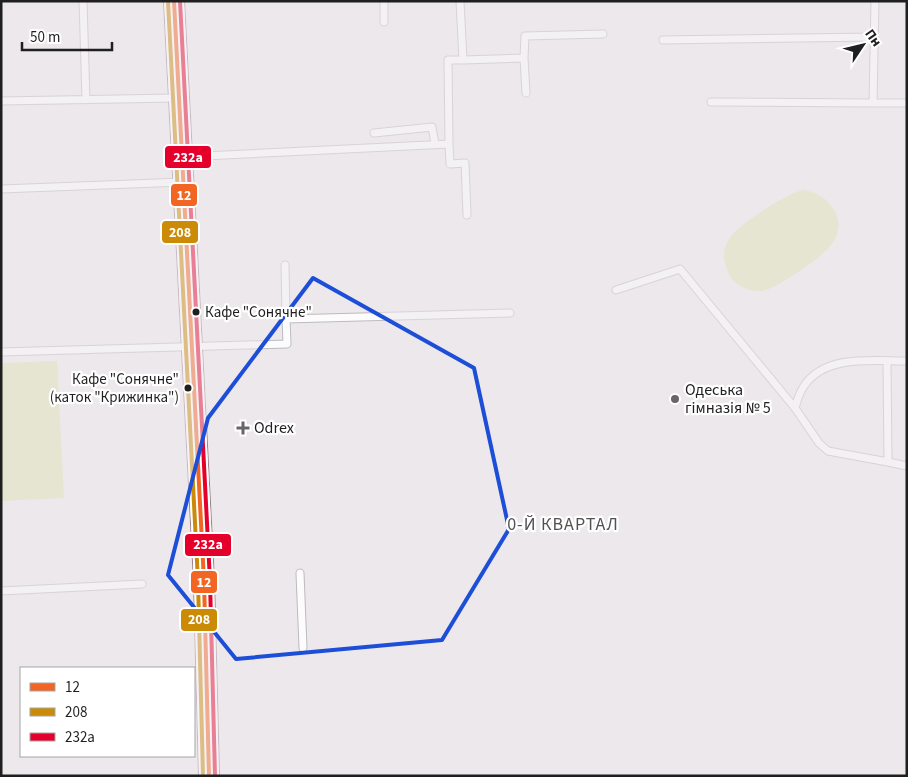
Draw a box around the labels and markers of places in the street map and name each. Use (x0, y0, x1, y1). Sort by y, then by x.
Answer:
place label: Кафе "Сонячне" (205, 302, 312, 323)
marker: Кафе "Сонячне" (191, 307, 201, 317)
place label: Кафе "Сонячне" (каток "Крижинка") (50, 369, 179, 408)
place label: Одеська гімназія № 5 (685, 379, 771, 419)
marker: Кафе "Сонячне" (каток "Крижинка") (183, 383, 193, 393)
marker: Одеська гімназія № 5 (669, 393, 681, 405)
place label: Odrex (254, 417, 294, 439)
marker: Odrex (236, 421, 250, 435)

